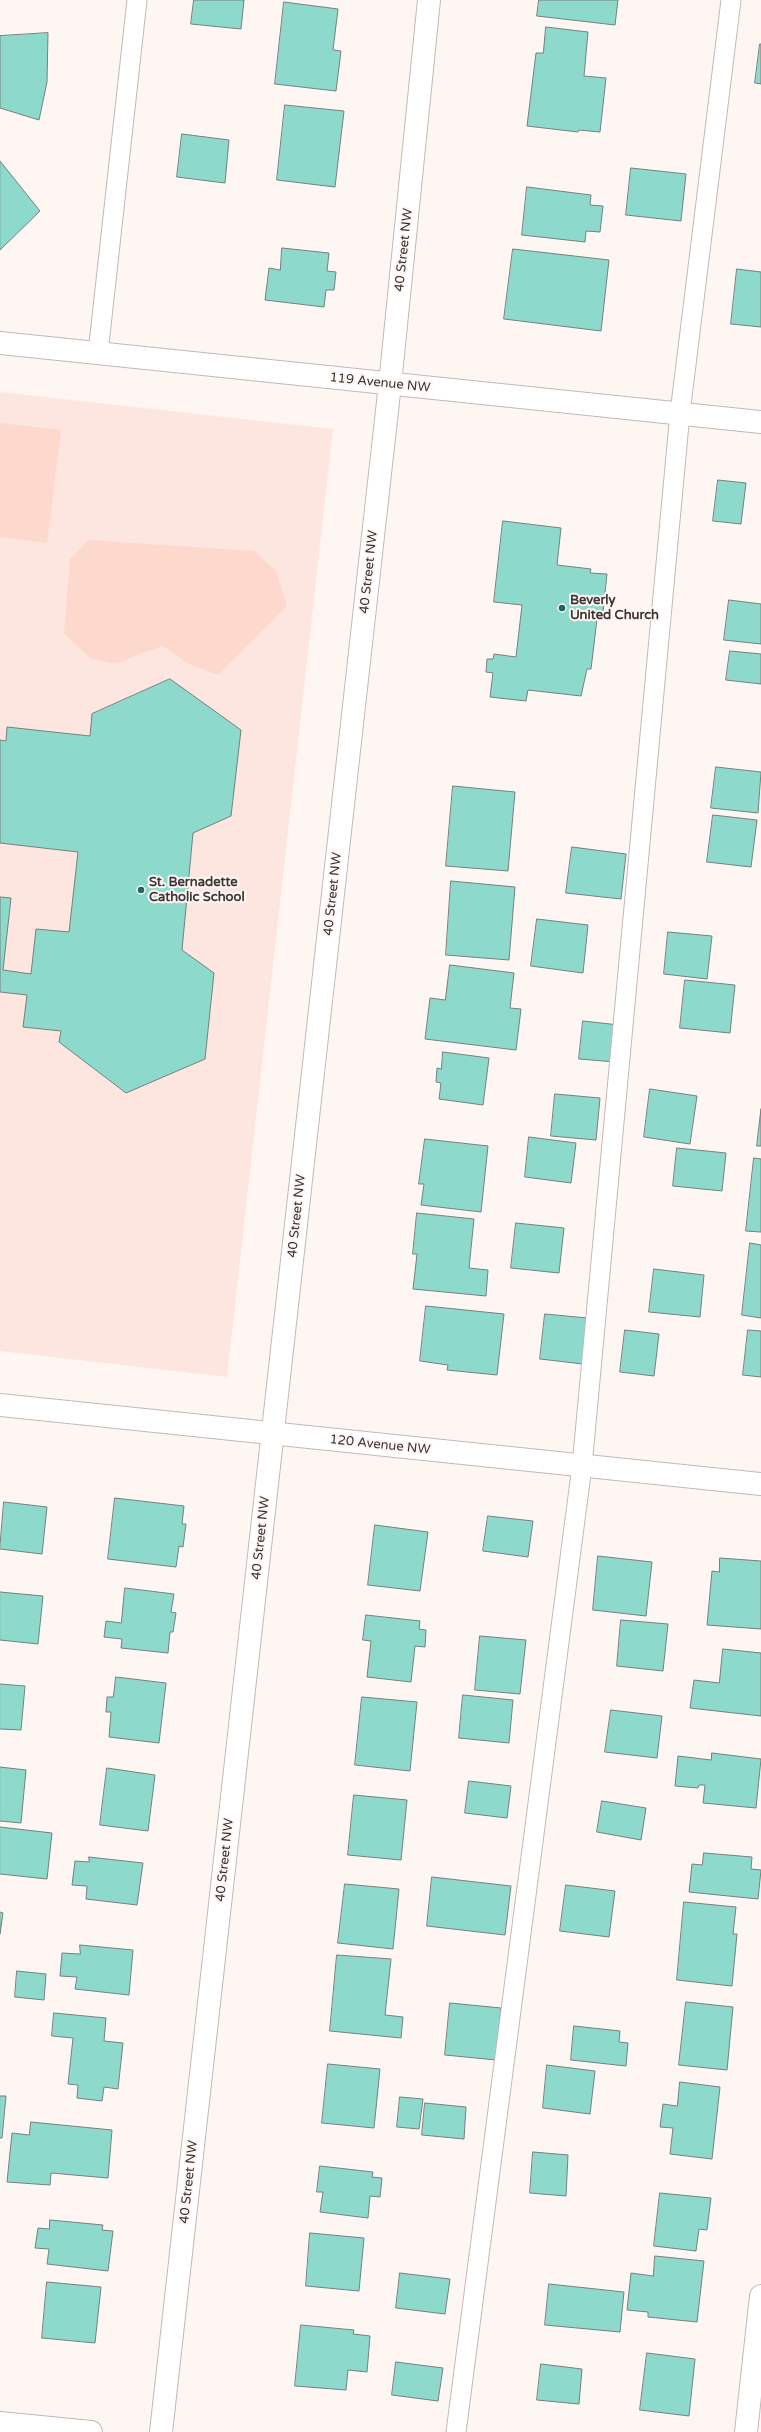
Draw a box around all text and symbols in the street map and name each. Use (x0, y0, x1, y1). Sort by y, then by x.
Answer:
street label: 40 Street NW (392, 208, 416, 292)
street label: 119 Avenue NW (329, 370, 431, 396)
street label: 40 Street NW (357, 530, 381, 614)
place label: Beverly United Church (570, 593, 659, 624)
marker: Beverly United Church (557, 603, 567, 613)
street label: 40 Street NW (321, 852, 345, 936)
place label: St. Bernadette Catholic School (149, 875, 245, 906)
marker: St. Bernadette Catholic School (136, 885, 146, 895)
street label: 40 Street NW (285, 1174, 309, 1258)
street label: 120 Avenue NW (329, 1432, 431, 1458)
street label: 40 Street NW (249, 1496, 273, 1580)
street label: 40 Street NW (213, 1818, 237, 1902)
street label: 40 Street NW (177, 2140, 201, 2224)

